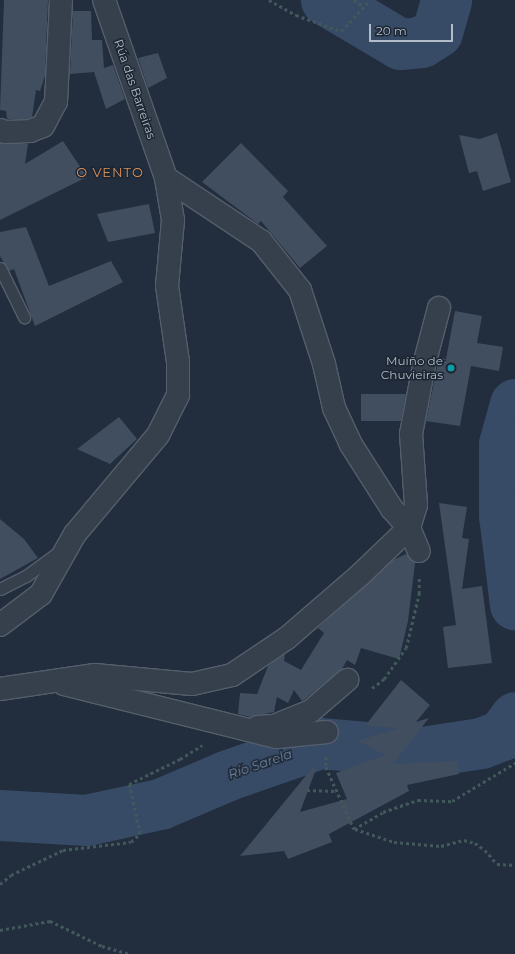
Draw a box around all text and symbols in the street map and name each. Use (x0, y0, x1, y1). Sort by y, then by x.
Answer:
scale bar (371, 16, 455, 42)
text: 20 m (376, 23, 407, 38)
street label: Rúa das Barreiras (111, 37, 159, 141)
district label: O VENTO (76, 164, 144, 180)
place label: Muíño de Chuvieiras (381, 354, 443, 382)
marker: Muíño de Chuvieiras (446, 363, 456, 373)
water label: Río Sarela (226, 746, 294, 782)

